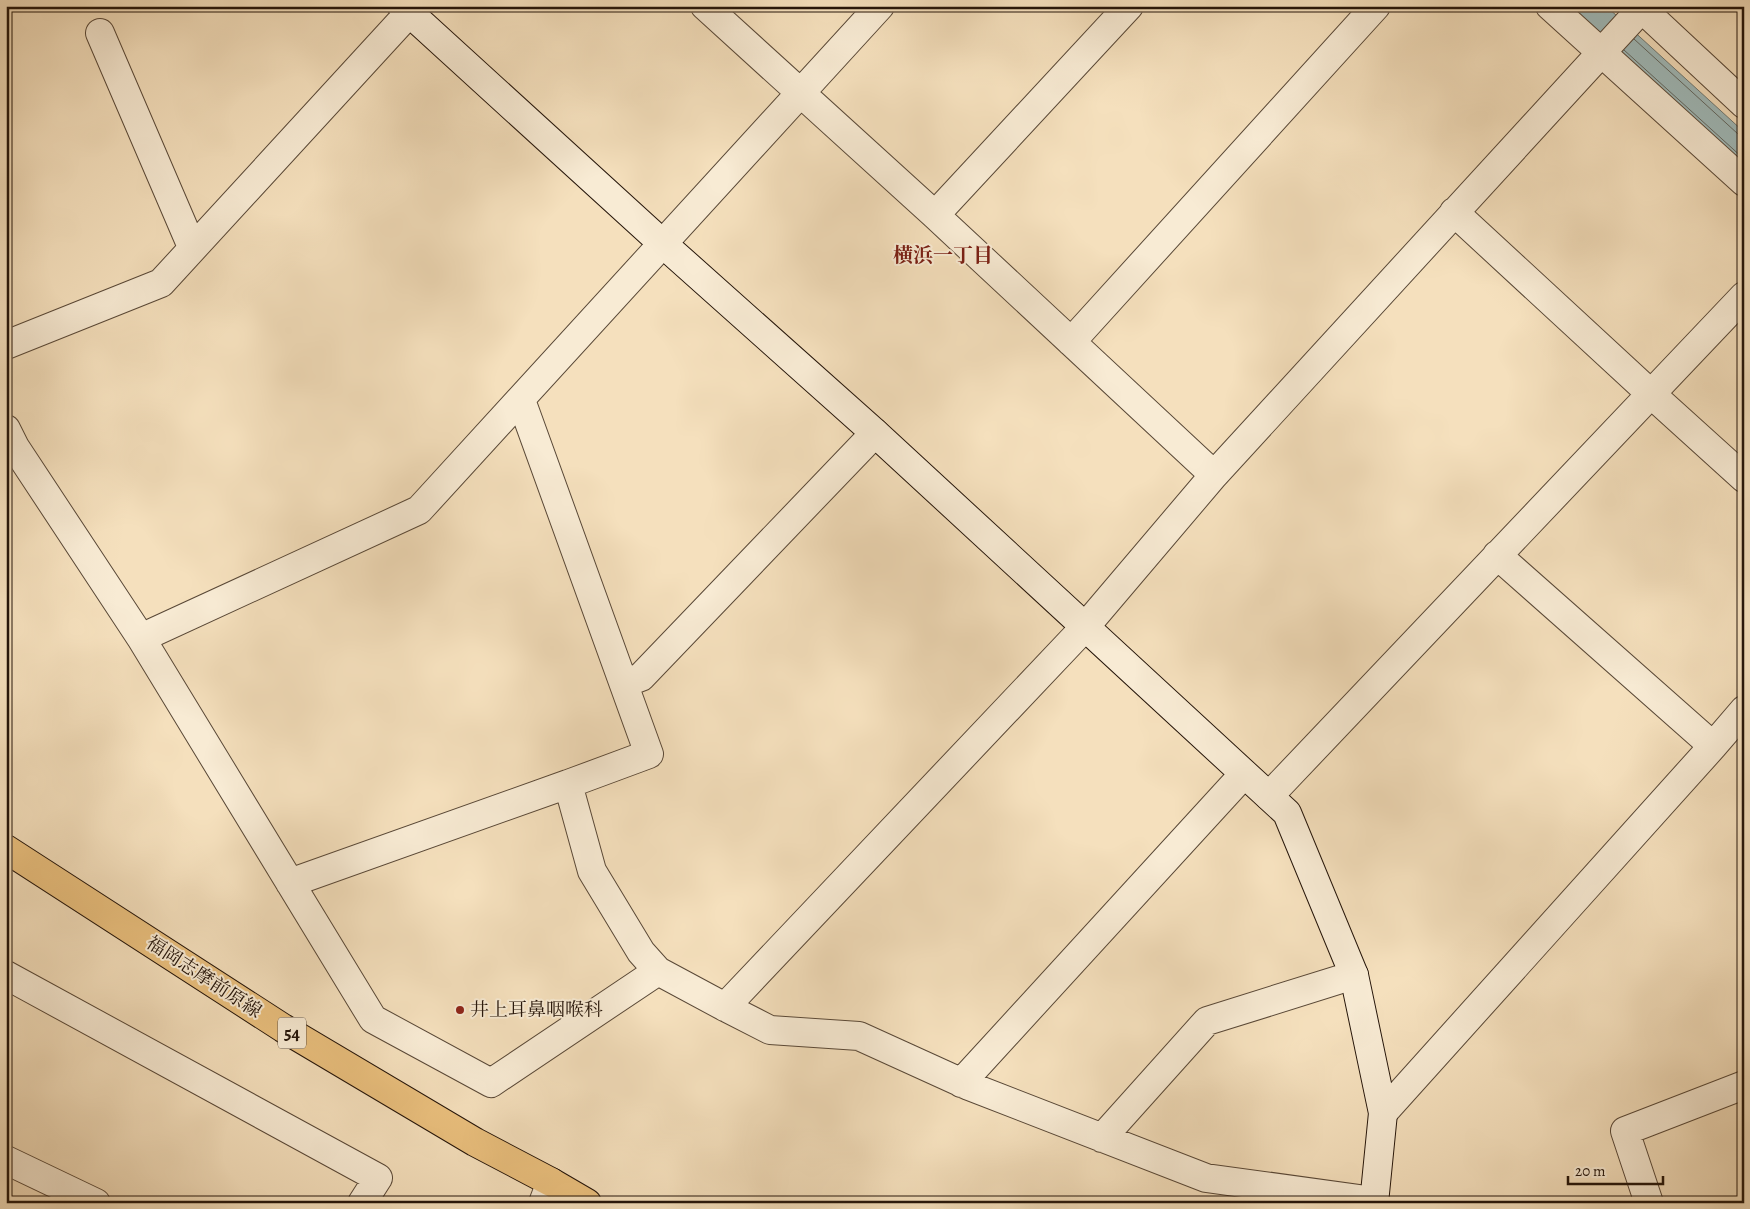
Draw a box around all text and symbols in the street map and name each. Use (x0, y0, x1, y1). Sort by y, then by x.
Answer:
district label: 横浜一丁目 (893, 242, 993, 269)
street label: 福岡志摩前原線 (141, 930, 267, 1024)
place label: 井上耳鼻咽喉科 (470, 997, 603, 1023)
marker: 井上耳鼻咽喉科 (454, 1004, 466, 1016)
road number: 54 (278, 1018, 306, 1048)
scale bar (1568, 1154, 1662, 1186)
text: 20 m (1575, 1161, 1606, 1181)

